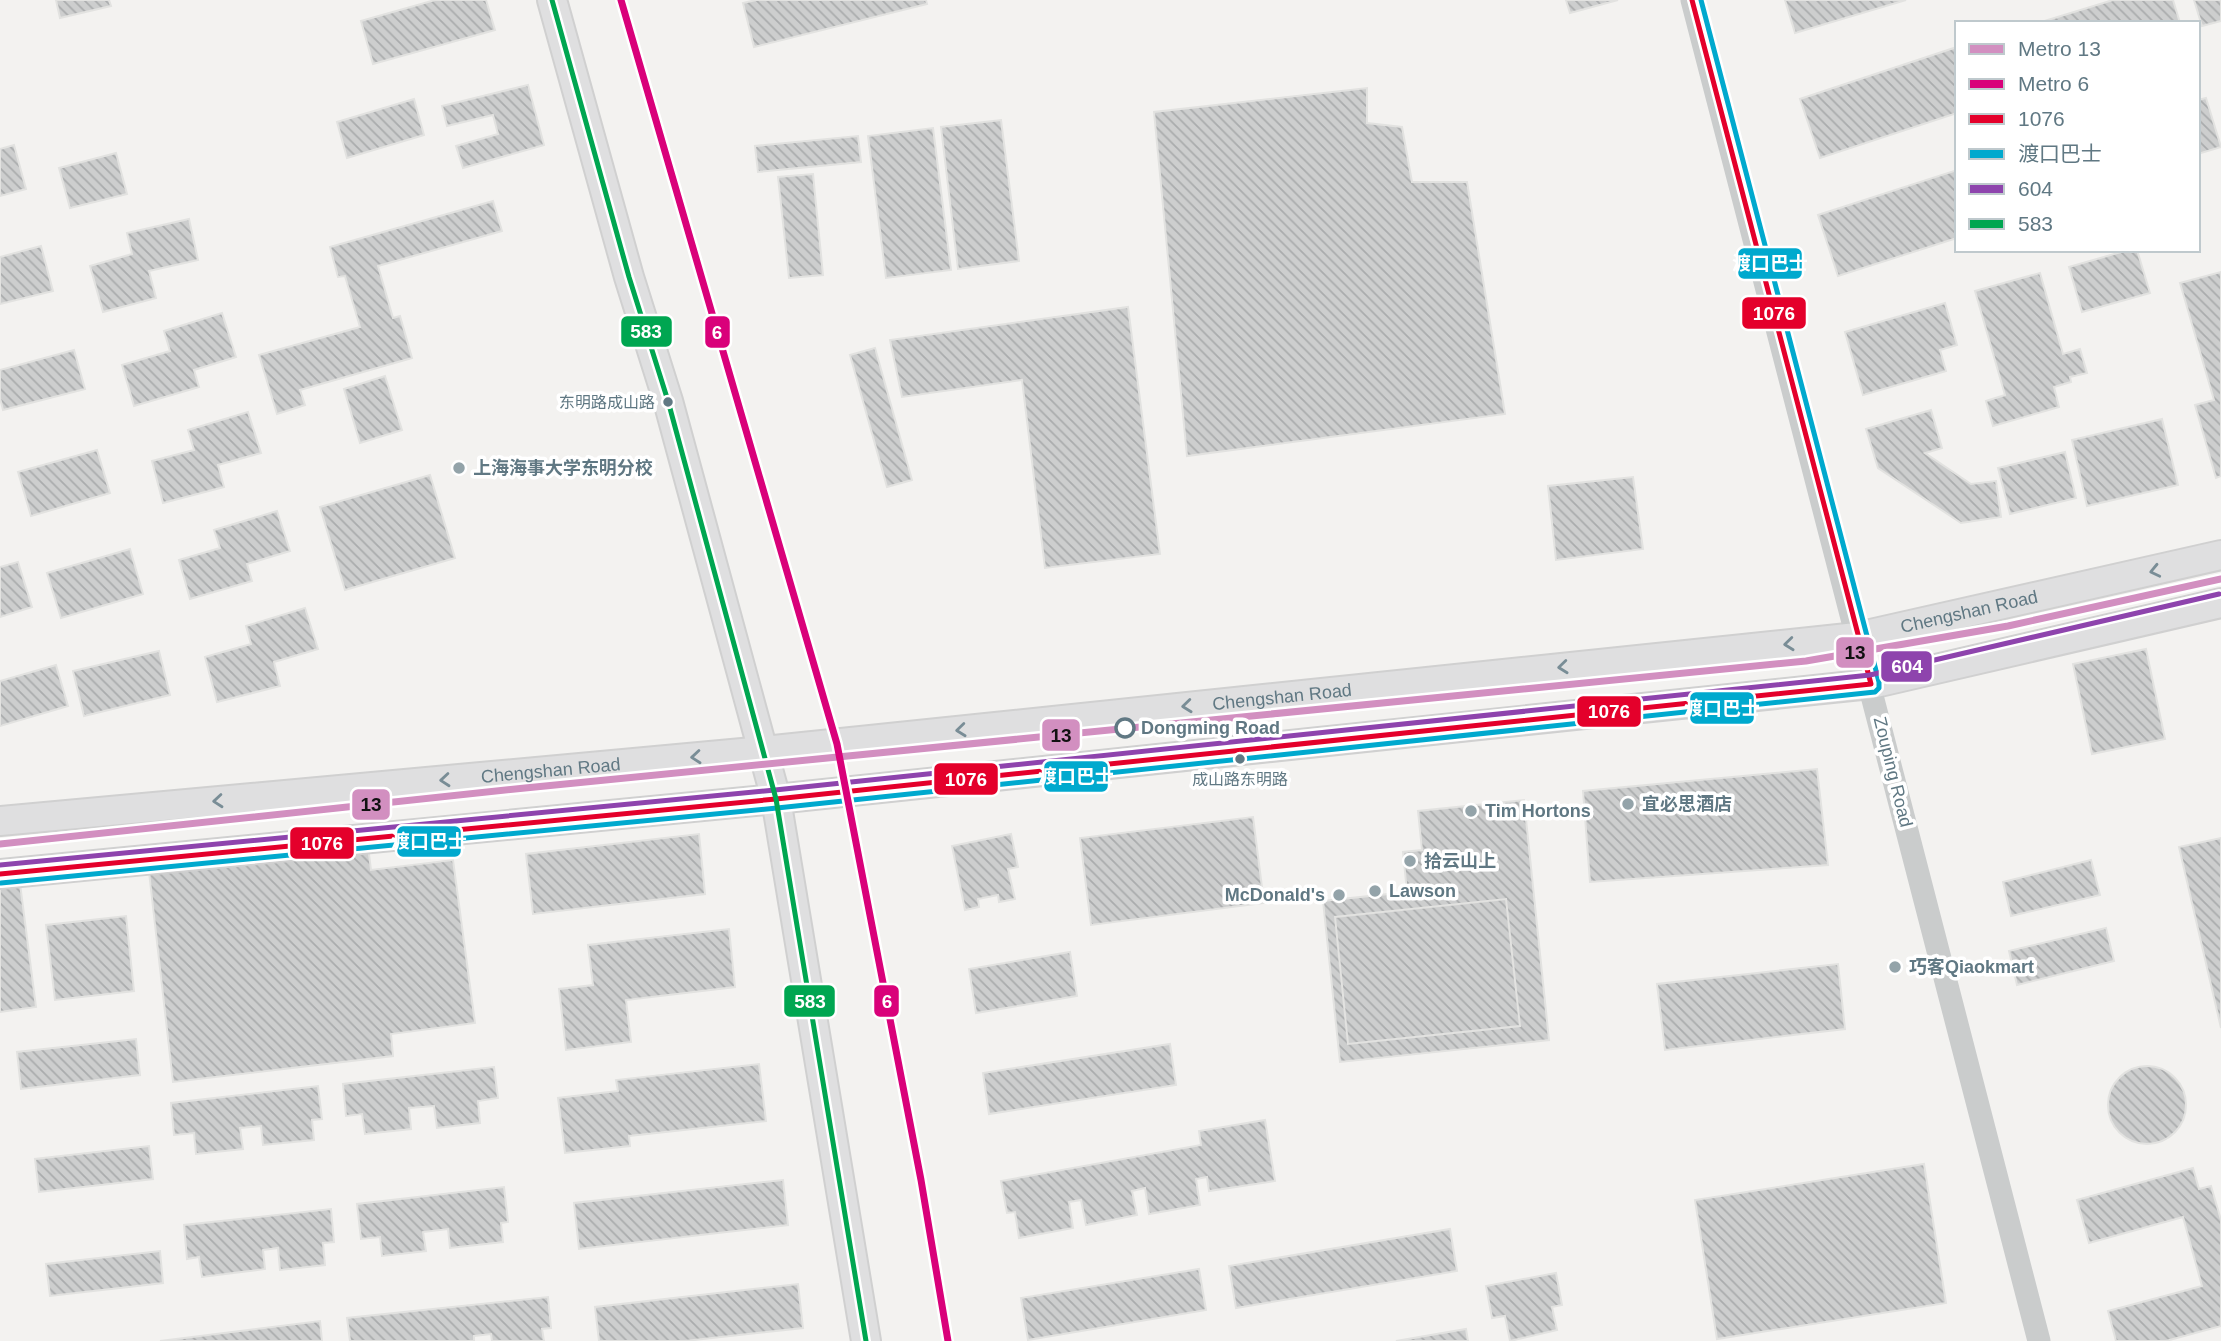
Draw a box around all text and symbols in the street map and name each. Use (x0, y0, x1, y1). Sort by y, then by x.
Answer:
legend (1955, 21, 2200, 252)
text: Metro 13 (2018, 37, 2101, 60)
text: Metro 6 (2018, 72, 2089, 95)
text: 1076 (2018, 107, 2065, 130)
text: 渡口巴士 (2018, 142, 2102, 165)
text: 604 (2018, 177, 2053, 200)
text: 583 (2018, 212, 2053, 235)
line badge: 渡口巴士 (1737, 247, 1803, 280)
text: 渡口巴士 (1732, 253, 1808, 274)
line badge: 1076 (1741, 296, 1807, 330)
text: 1076 (1753, 303, 1795, 324)
line badge: 583 (620, 315, 673, 348)
line badge: 6 (704, 315, 731, 349)
text: 583 (630, 321, 662, 342)
text: 6 (712, 322, 722, 343)
place label: 东明路成山路 (559, 394, 655, 411)
marker: 东明路成山路 (661, 395, 675, 409)
place label: 上海海事大学东明分校 (473, 458, 653, 478)
marker: 上海海事大学东明分校 (451, 460, 467, 476)
one-way arrow (2149, 562, 2161, 577)
street label: Chengshan Road (1898, 587, 2040, 637)
one-way arrow (1783, 636, 1794, 651)
line badge: 13 (1835, 636, 1875, 669)
text: 13 (1844, 642, 1866, 663)
line badge: 604 (1880, 650, 1933, 683)
text: 604 (1891, 656, 1923, 677)
one-way arrow (1557, 659, 1568, 674)
street label: Chengshan Road (1211, 680, 1353, 714)
line badge: 渡口巴士 (1689, 691, 1755, 725)
line badge: 1076 (1576, 695, 1642, 728)
one-way arrow (1181, 698, 1193, 713)
text: 渡口巴士 (1684, 698, 1760, 719)
text: 1076 (1588, 701, 1630, 722)
street label: Zouping Road (1870, 715, 1916, 829)
line badge: 13 (1041, 718, 1081, 752)
marker: Dongming Road (1115, 718, 1135, 738)
place label: Dongming Road (1141, 718, 1280, 738)
one-way arrow (955, 722, 967, 737)
text: 13 (1050, 725, 1072, 746)
one-way arrow (690, 749, 701, 764)
marker: 成山路东明路 (1233, 752, 1247, 766)
street label: Chengshan Road (480, 754, 621, 787)
line badge: 渡口巴士 (1043, 760, 1109, 793)
line badge: 1076 (933, 762, 999, 796)
text: 渡口巴士 (1038, 766, 1114, 787)
text: 1076 (945, 769, 987, 790)
place label: 成山路东明路 (1192, 771, 1288, 788)
one-way arrow (439, 772, 450, 787)
line badge: 13 (351, 788, 391, 821)
one-way arrow (212, 793, 223, 808)
text: 13 (360, 794, 382, 815)
place label: 宜必思酒店 (1642, 794, 1732, 814)
marker: 宜必思酒店 (1620, 796, 1636, 812)
place label: Tim Hortons (1485, 801, 1591, 821)
marker: Tim Hortons (1463, 803, 1479, 819)
line badge: 渡口巴士 (396, 825, 462, 858)
line badge: 1076 (289, 826, 355, 860)
text: 渡口巴士 (391, 831, 467, 852)
text: 1076 (301, 833, 343, 854)
place label: 拾云山上 (1424, 851, 1496, 871)
marker: 拾云山上 (1402, 853, 1418, 869)
place label: Lawson (1389, 881, 1456, 901)
marker: Lawson (1367, 883, 1383, 899)
place label: McDonald's (1225, 885, 1325, 905)
marker: McDonald's (1331, 887, 1347, 903)
place label: 巧客Qiaokmart (1909, 957, 2034, 977)
marker: 巧客Qiaokmart (1887, 959, 1903, 975)
line badge: 583 (783, 984, 836, 1018)
line badge: 6 (873, 984, 900, 1018)
text: 583 (794, 991, 826, 1012)
text: 6 (882, 991, 892, 1012)

